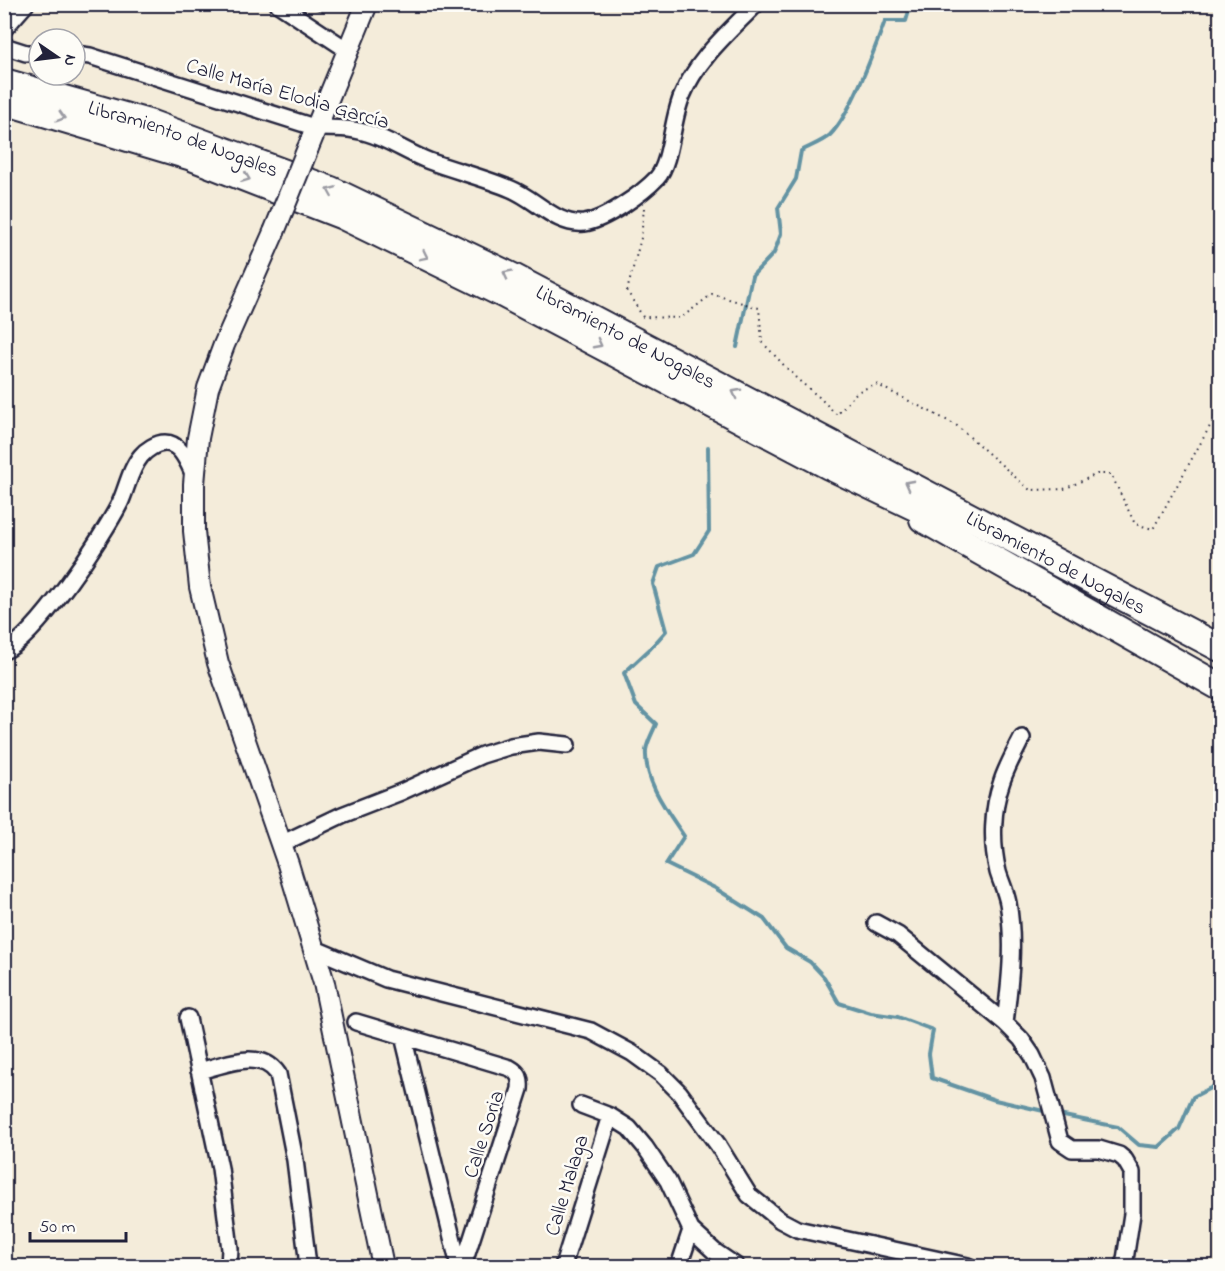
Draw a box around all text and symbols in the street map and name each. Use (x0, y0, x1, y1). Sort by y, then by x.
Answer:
north arrow (27, 27, 87, 87)
text: N (57, 52, 83, 68)
street label: Calle María Elodia García (182, 52, 393, 138)
street label: Libramiento de Nogales (84, 94, 282, 186)
one-way arrow (55, 110, 66, 122)
one-way arrow (240, 171, 250, 184)
one-way arrow (326, 186, 337, 198)
one-way arrow (418, 248, 429, 260)
one-way arrow (502, 270, 513, 282)
street label: Libramiento de Nogales (530, 278, 720, 398)
one-way arrow (592, 337, 603, 348)
one-way arrow (732, 389, 742, 400)
one-way arrow (904, 479, 915, 491)
street label: Libramiento de Nogales (960, 504, 1151, 624)
street label: Calle Soria (457, 1087, 513, 1182)
street label: Calle Malaga (538, 1131, 599, 1240)
scale bar (30, 1205, 126, 1243)
text: 50 m (39, 1215, 76, 1241)

